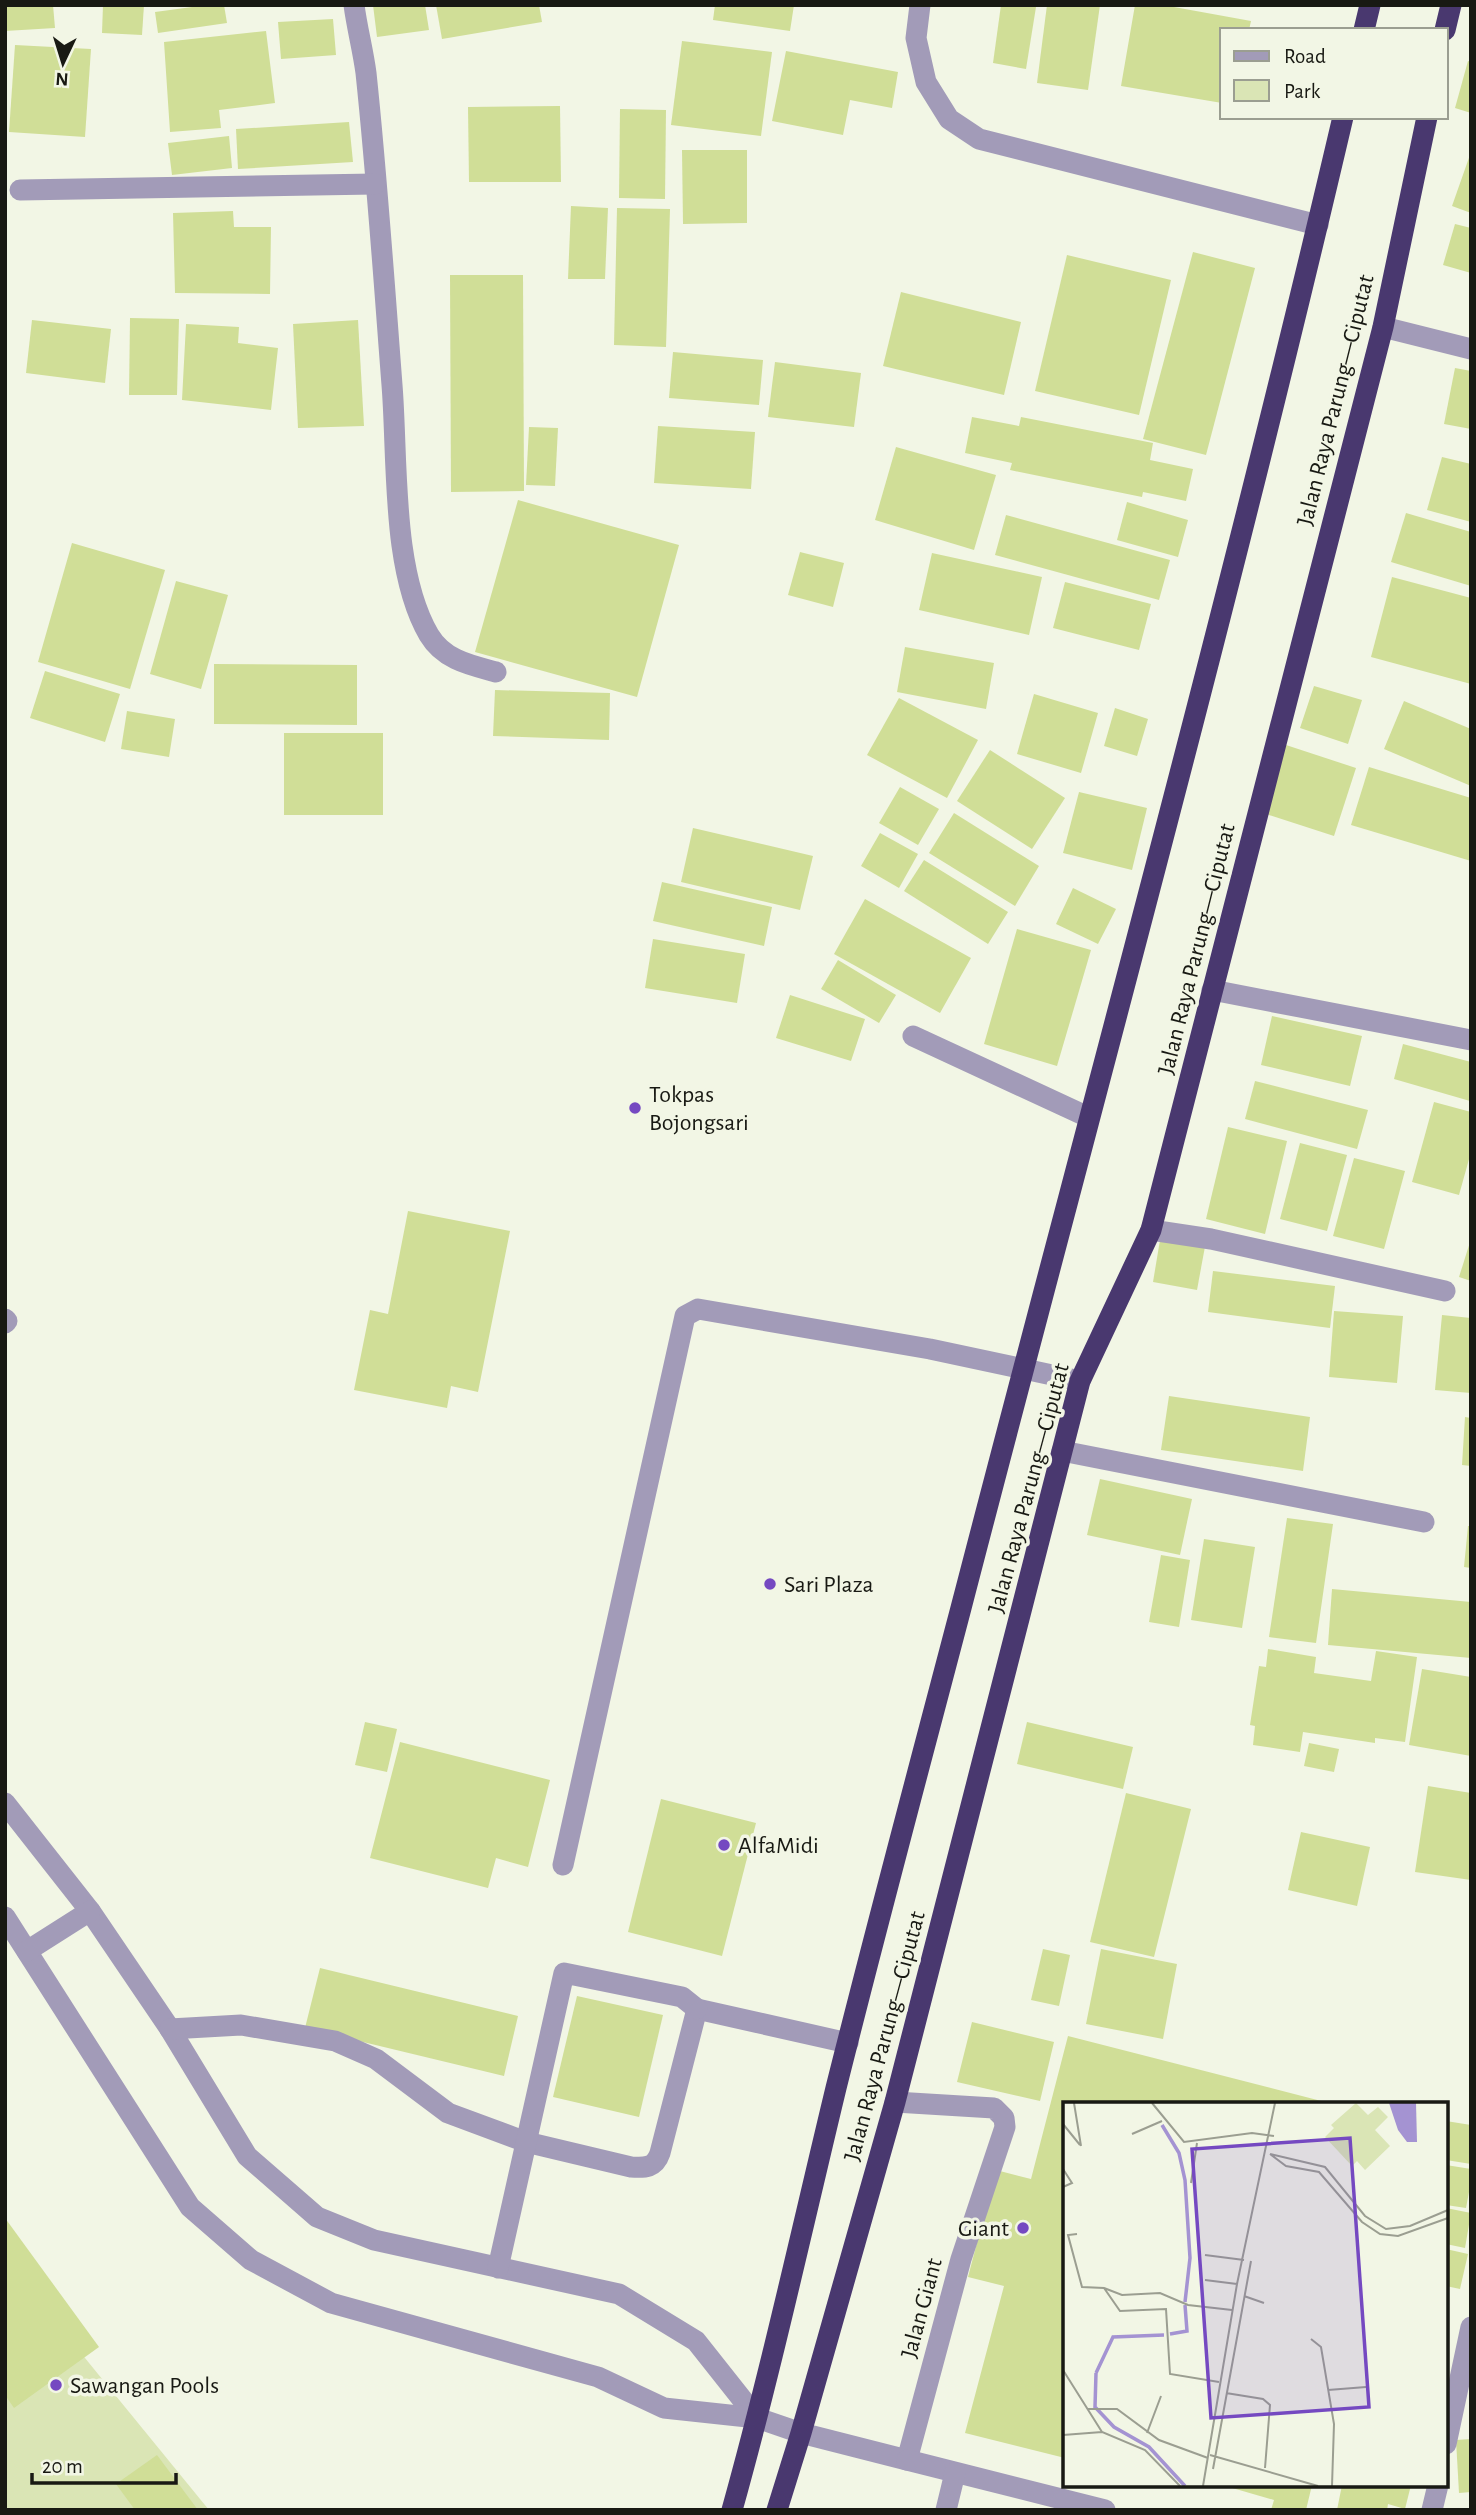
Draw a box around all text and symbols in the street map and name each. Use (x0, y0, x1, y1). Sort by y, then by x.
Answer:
north arrow (28, 28, 98, 98)
legend (1220, 28, 1448, 119)
text: Road (1284, 46, 1326, 67)
text: N (55, 69, 69, 88)
text: Park (1284, 81, 1321, 102)
street label: Jalan Raya Parung—Ciputat (1293, 272, 1379, 528)
street label: Jalan Raya Parung—Ciputat (1154, 821, 1240, 1077)
place label: Tokpas Bojongsari (649, 1083, 749, 1135)
marker: Tokpas Bojongsari (627, 1100, 643, 1116)
street label: Jalan Raya Parung—Ciputat (984, 1360, 1074, 1616)
place label: Sari Plaza (784, 1573, 874, 1597)
marker: Sari Plaza (762, 1576, 778, 1592)
place label: AlfaMidi (738, 1834, 819, 1858)
marker: AlfaMidi (716, 1837, 732, 1853)
street label: Jalan Raya Parung—Ciputat (840, 1908, 930, 2164)
inset map (1063, 2102, 1448, 2487)
place label: Giant (958, 2217, 1009, 2241)
marker: Giant (1015, 2220, 1031, 2236)
street label: Jalan Giant (897, 2255, 947, 2361)
place label: Sawangan Pools (70, 2374, 219, 2398)
marker: Sawangan Pools (48, 2377, 64, 2393)
scale bar (32, 2442, 175, 2486)
text: 20 m (42, 2456, 83, 2477)

